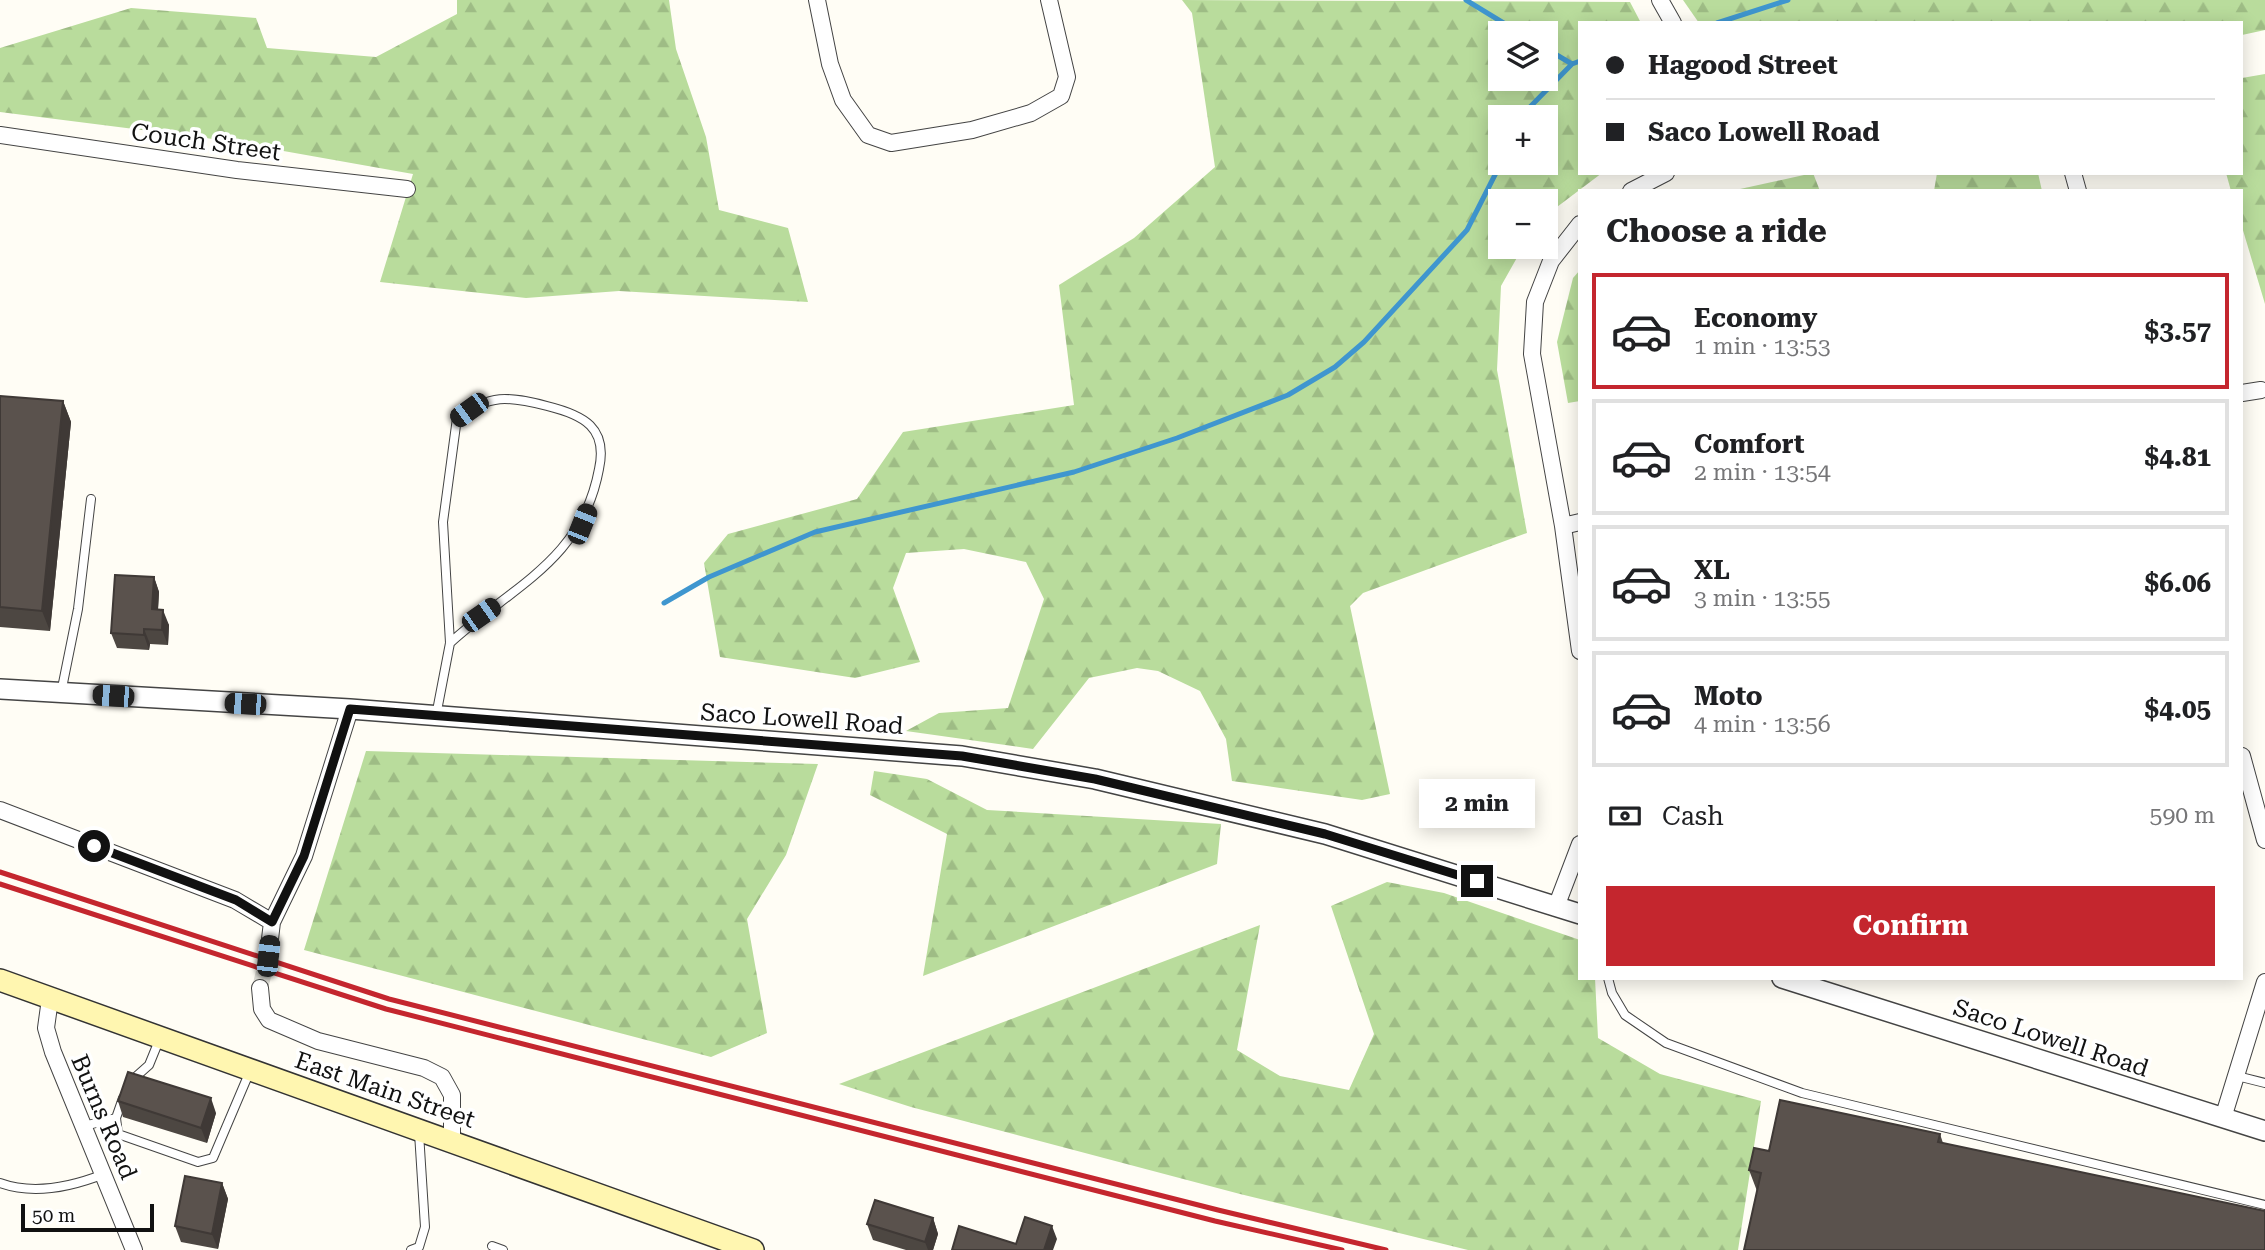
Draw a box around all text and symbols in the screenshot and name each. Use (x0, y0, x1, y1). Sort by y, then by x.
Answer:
map controls (1488, 21, 1558, 259)
button: layers (1488, 21, 1558, 91)
text: Hagood Street (1648, 50, 1838, 80)
button: + (1488, 105, 1558, 175)
text: Saco Lowell Road (1648, 117, 1880, 147)
street label: Couch Street (129, 118, 283, 166)
button: − (1488, 189, 1558, 259)
text: Choose a ride (1606, 212, 1827, 250)
icon: car (1610, 300, 1673, 363)
text: Economy (1694, 303, 1817, 333)
text: $3.57 (2145, 316, 2211, 346)
text: 1 min · 13:53 (1694, 333, 1831, 360)
car (446, 389, 493, 431)
icon: car (1610, 426, 1673, 489)
text: Comfort (1694, 429, 1804, 459)
text: $4.81 (2145, 442, 2211, 472)
text: 2 min · 13:54 (1694, 459, 1831, 486)
car (565, 501, 600, 547)
icon: car (1610, 552, 1673, 615)
text: XL (1694, 555, 1730, 585)
text: $6.06 (2145, 568, 2211, 598)
text: 3 min · 13:55 (1694, 585, 1831, 612)
car (458, 594, 505, 636)
icon: car (1610, 678, 1673, 741)
text: Moto (1694, 681, 1763, 711)
car (92, 684, 135, 708)
car (224, 692, 267, 716)
text: $4.05 (2145, 694, 2211, 724)
street label: Saco Lowell Road (700, 698, 904, 740)
text: 4 min · 13:56 (1694, 711, 1831, 738)
callout: 2 min (1419, 780, 1535, 828)
text: 2 min (1445, 790, 1509, 817)
icon: cash (1606, 797, 1644, 835)
text: Cash (1662, 801, 1724, 831)
text: 590 m (2150, 802, 2215, 829)
route start (78, 830, 110, 862)
route end (1461, 865, 1493, 897)
button: Confirm (1606, 886, 2215, 966)
car (256, 934, 281, 978)
street label: Saco Lowell Road (1950, 993, 2152, 1083)
street label: East Main Street (291, 1046, 479, 1134)
street label: Burns Road (65, 1051, 143, 1183)
scale bar (21, 1201, 154, 1233)
text: 50 m (32, 1204, 75, 1227)

